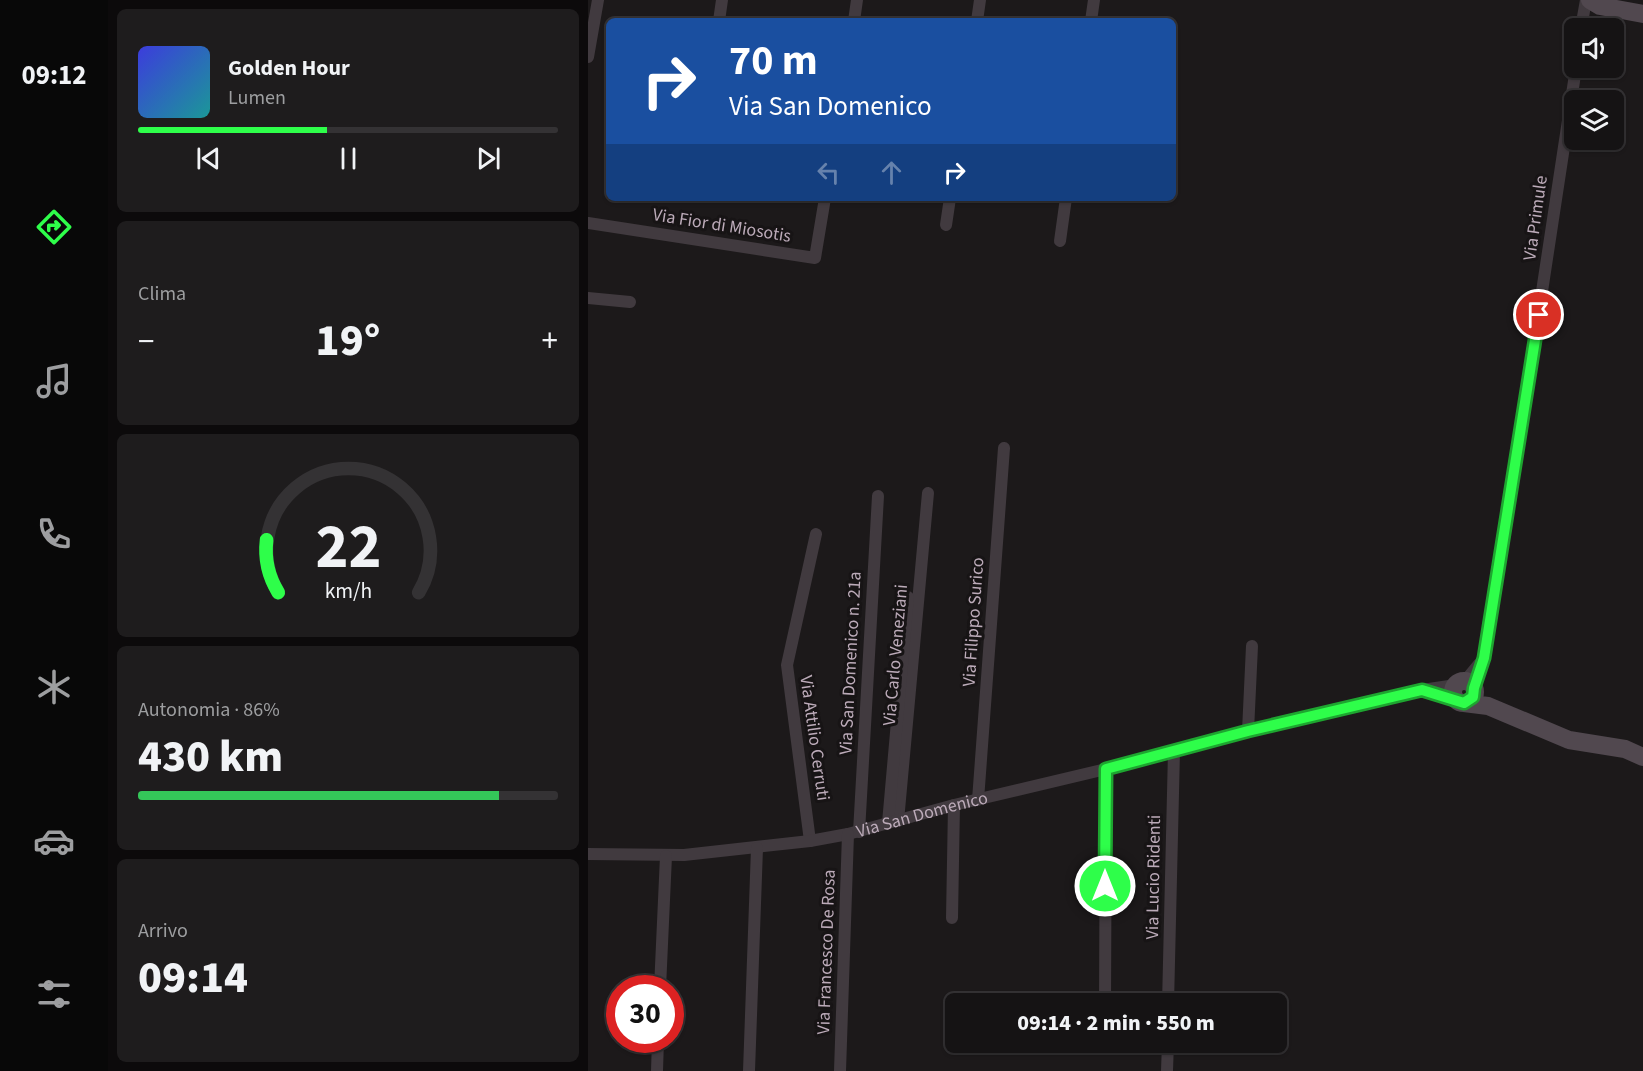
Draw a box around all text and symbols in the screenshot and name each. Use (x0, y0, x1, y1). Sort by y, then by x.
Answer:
map controls (1564, 18, 1624, 150)
button: sound (1564, 18, 1624, 78)
text: 70 m (729, 31, 818, 91)
icon: right (630, 42, 708, 120)
text: Golden Hour (228, 52, 350, 84)
text: 09:12 (21, 56, 87, 95)
text: Lumen (228, 84, 286, 112)
text: Via San Domenico (729, 87, 932, 126)
button: layers (1564, 90, 1624, 150)
icon: previous (192, 142, 225, 175)
icon: pause (332, 142, 365, 175)
icon: next (472, 142, 505, 175)
icon: left (812, 156, 845, 189)
icon: ahead (875, 156, 908, 189)
icon: right (938, 156, 971, 189)
street label: Via Primule (1517, 174, 1554, 262)
street label: Via Fior di Miosotis (651, 202, 793, 249)
icon: directions (33, 206, 75, 248)
text: Clima (138, 280, 186, 308)
pin (1513, 289, 1564, 340)
icon: arrive (1522, 298, 1555, 331)
text: 19° (316, 309, 380, 373)
text: − (138, 318, 154, 365)
text: + (542, 318, 558, 365)
icon: music (33, 360, 75, 402)
text: 22 (315, 503, 381, 592)
icon: phone (33, 513, 75, 555)
street label: Via Filippo Surico (957, 556, 990, 688)
street label: Via San Domenico n. 21a (833, 571, 868, 755)
text: km/h (324, 576, 372, 607)
street label: Via Carlo Veneziani (877, 583, 914, 727)
icon: climate (33, 666, 75, 708)
street label: Via Attilio Cerruti (793, 674, 836, 802)
text: Autonomia · 86% (138, 696, 280, 724)
text: 430 km (138, 725, 283, 789)
street label: Via San Domenico (854, 785, 990, 844)
street label: Via Lucio Ridenti (1140, 814, 1167, 940)
icon: car (33, 820, 75, 862)
position arrow (1073, 854, 1137, 918)
street label: Via Francesco De Rosa (811, 869, 842, 1035)
text: Arrivo (138, 917, 188, 945)
text: 09:14 (138, 946, 248, 1010)
icon: filters (33, 973, 75, 1015)
speed limit sign: 30 (606, 975, 684, 1053)
text: 09:14 · 2 min · 550 m (1017, 1007, 1215, 1039)

